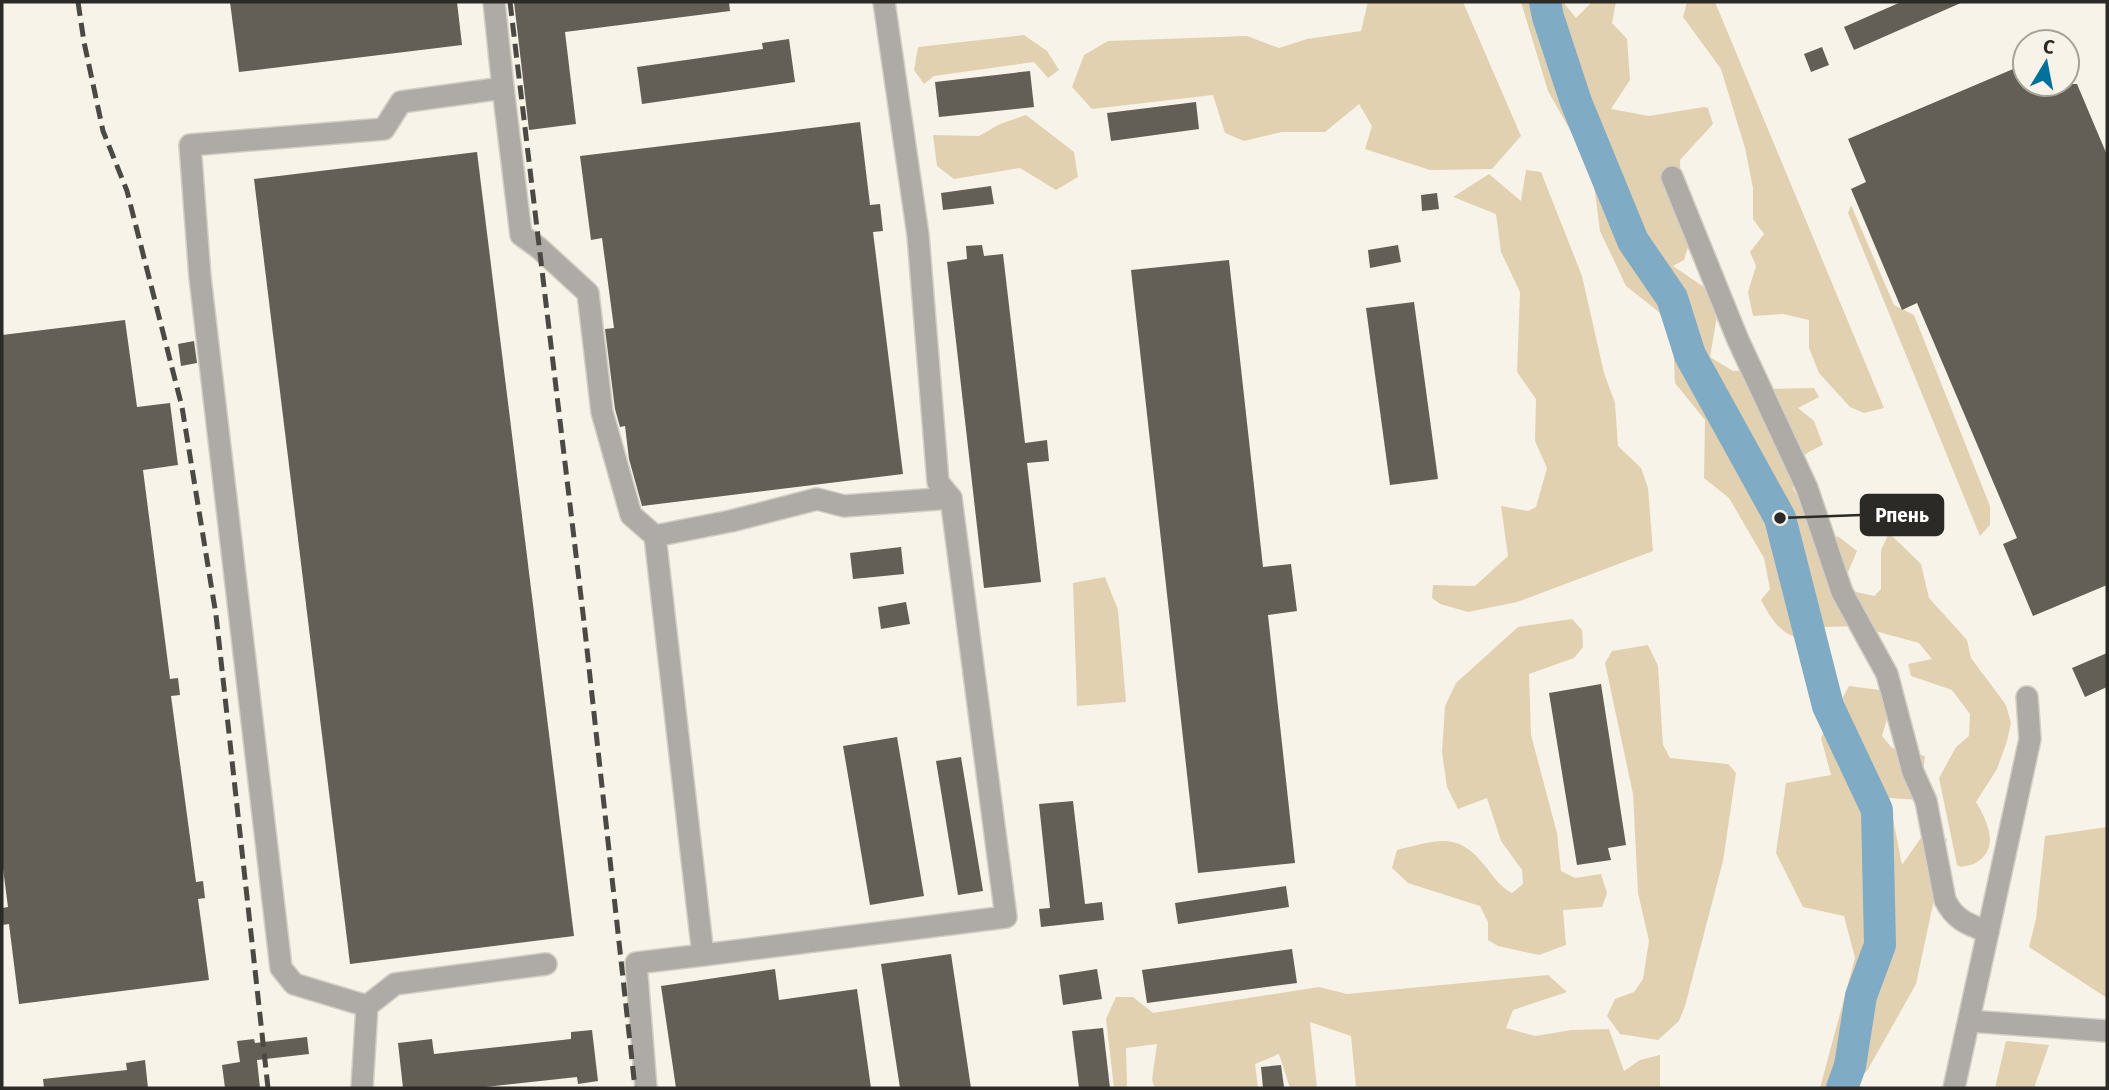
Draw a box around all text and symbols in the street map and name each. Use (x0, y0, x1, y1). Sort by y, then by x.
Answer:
north arrow (2011, 28, 2081, 98)
text: С (2041, 34, 2056, 59)
callout: Рпень (1861, 495, 1943, 535)
text: Рпень (1875, 504, 1929, 527)

